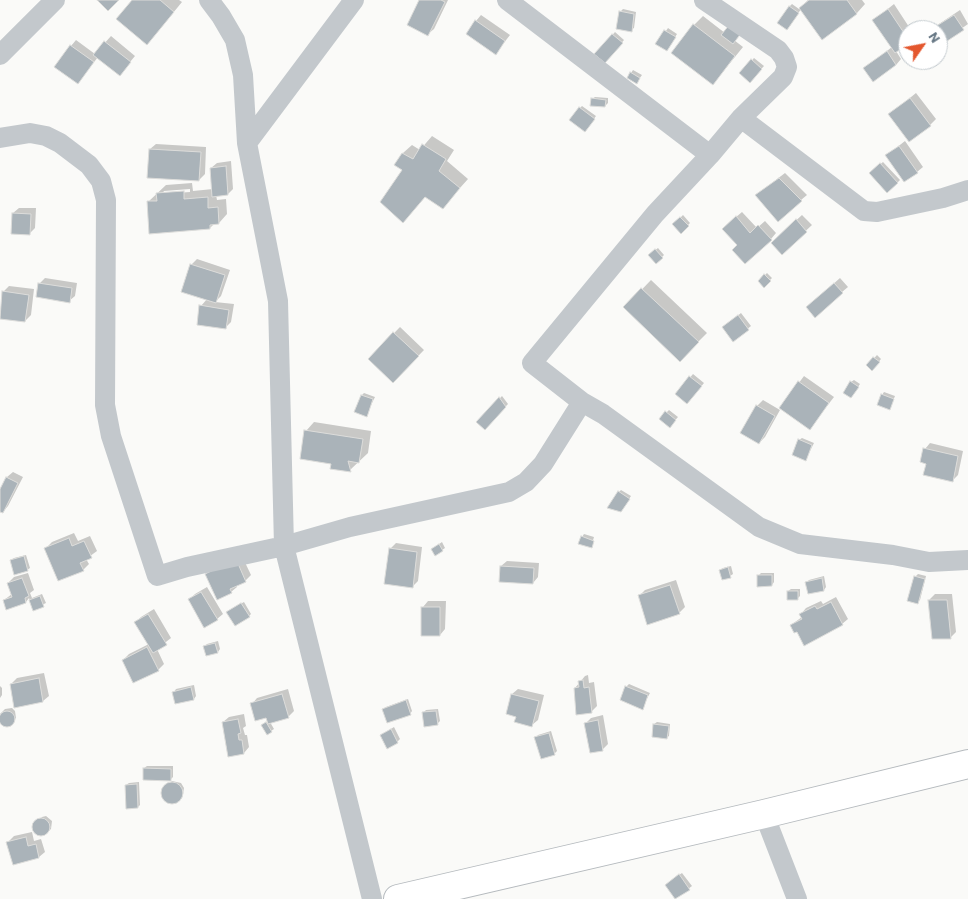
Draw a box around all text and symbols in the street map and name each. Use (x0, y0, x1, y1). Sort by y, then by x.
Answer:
north arrow (898, 20, 948, 70)
text: N (925, 29, 945, 46)

